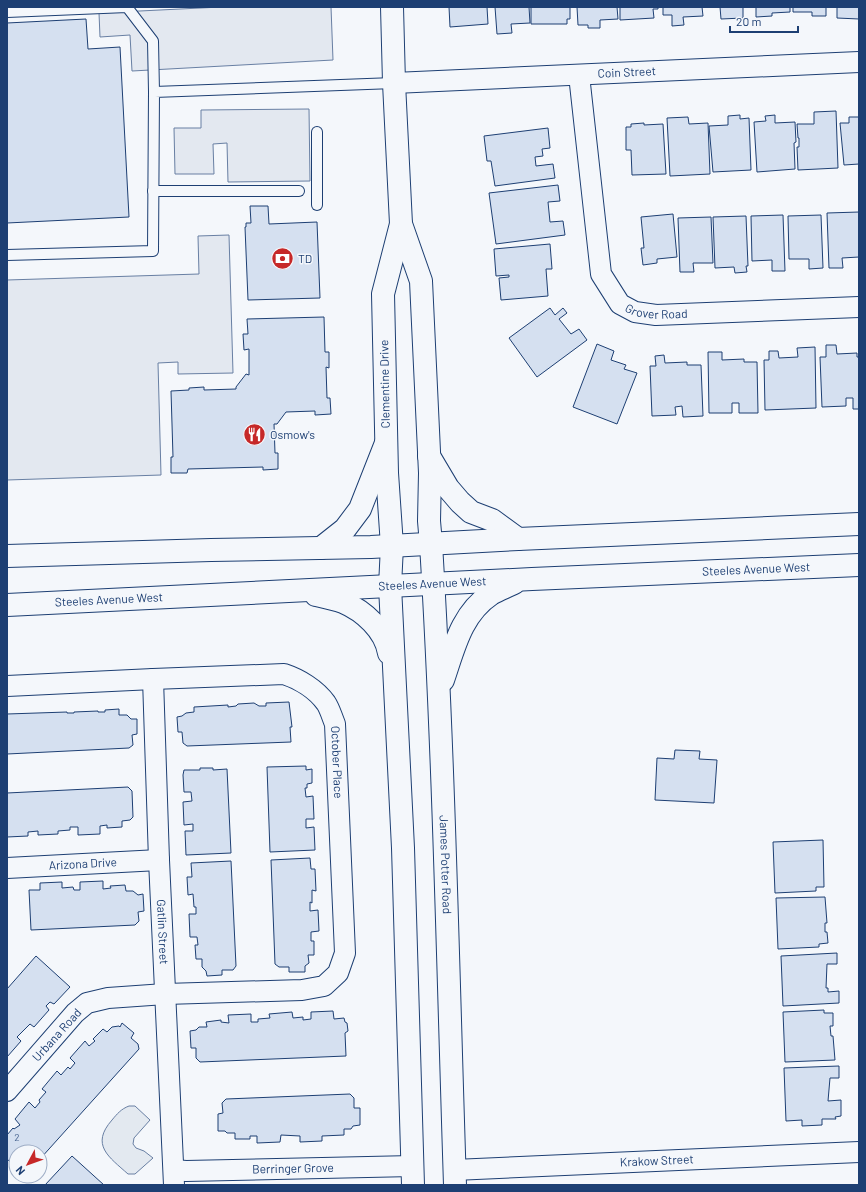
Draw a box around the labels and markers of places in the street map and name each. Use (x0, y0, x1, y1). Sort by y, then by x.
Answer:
bank icon: TD (270, 246, 296, 272)
place label: TD (298, 251, 312, 265)
restaurant icon: Osmow's (241, 422, 267, 448)
place label: Osmow's (270, 427, 315, 441)

